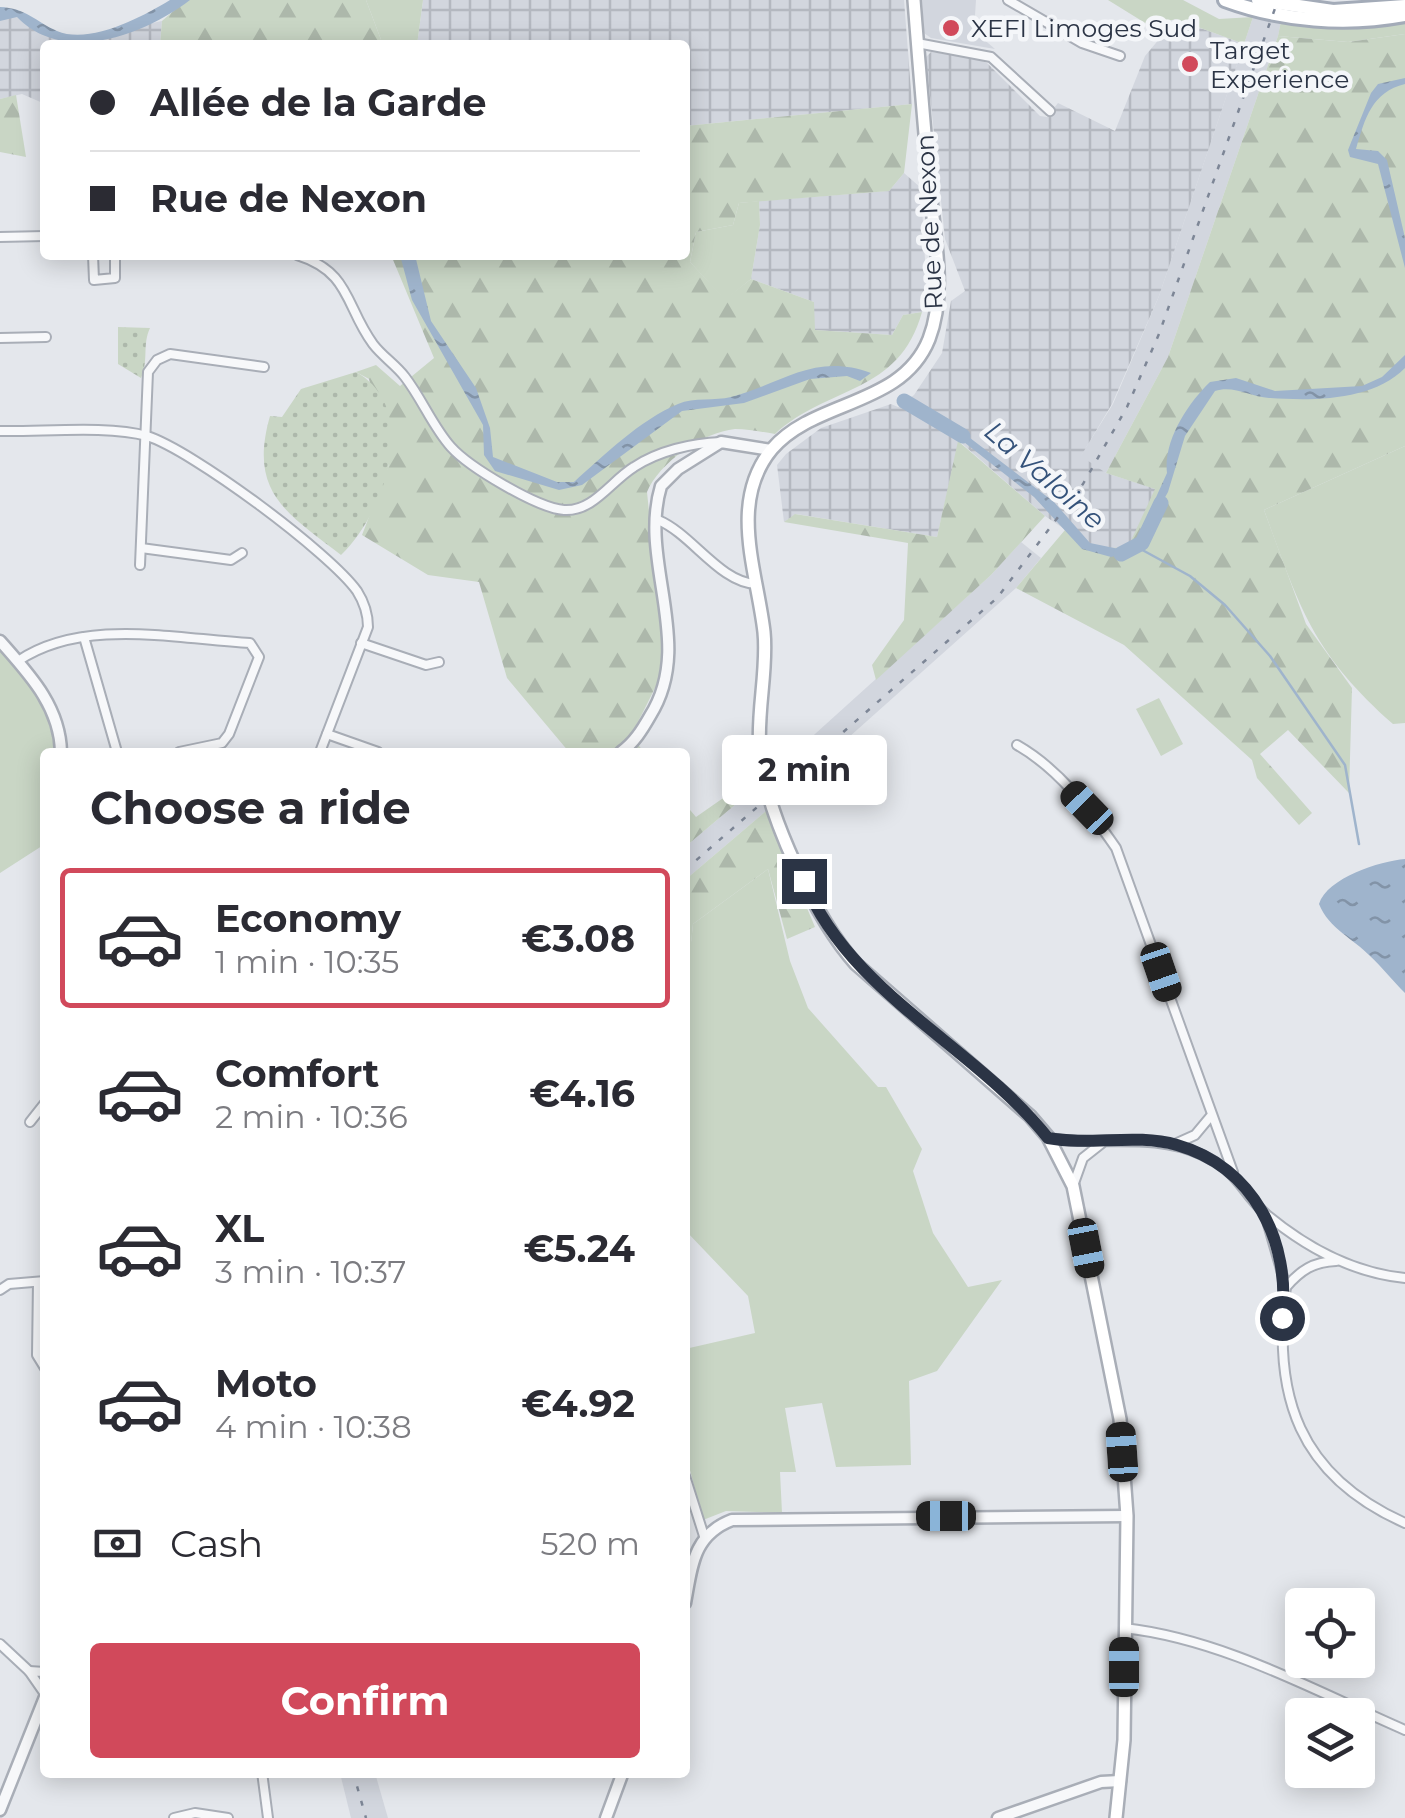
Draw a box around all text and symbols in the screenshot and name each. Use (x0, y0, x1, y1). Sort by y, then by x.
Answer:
place label: XEFI Limoges Sud (971, 13, 1197, 43)
marker: XEFI Limoges Sud (940, 17, 962, 39)
place label: Target Experience (1210, 35, 1349, 94)
marker: Target Experience (1179, 53, 1201, 75)
text: Allée de la Garde (150, 79, 486, 126)
street label: Rue de Nexon (909, 133, 949, 311)
text: Rue de Nexon (150, 175, 427, 222)
water label: La Valoine (978, 414, 1112, 536)
callout: 2 min (722, 736, 886, 806)
text: 2 min (758, 750, 851, 789)
car (1055, 776, 1119, 840)
text: Choose a ride (90, 780, 411, 835)
route end (782, 859, 827, 904)
icon: car (95, 893, 185, 983)
text: Economy (215, 895, 401, 942)
text: €3.08 (521, 915, 635, 962)
car (1137, 939, 1185, 1005)
text: 1 min · 10:35 (215, 942, 399, 981)
icon: car (95, 1048, 185, 1138)
text: Comfort (215, 1050, 379, 1097)
text: €4.16 (529, 1070, 635, 1117)
text: 2 min · 10:36 (215, 1097, 408, 1136)
icon: car (95, 1203, 185, 1293)
text: XL (215, 1205, 264, 1252)
car (1066, 1216, 1106, 1280)
text: €5.24 (523, 1225, 635, 1272)
text: 3 min · 10:37 (215, 1252, 406, 1291)
route start (1260, 1296, 1305, 1341)
icon: car (95, 1358, 185, 1448)
text: Moto (215, 1360, 317, 1407)
text: €4.92 (521, 1380, 635, 1427)
text: 4 min · 10:38 (215, 1407, 412, 1446)
car (1105, 1421, 1139, 1483)
car (916, 1501, 976, 1531)
icon: cash (90, 1516, 145, 1571)
text: Cash (170, 1520, 263, 1567)
text: 520 m (540, 1524, 640, 1563)
map controls (1285, 1588, 1375, 1788)
button: locate (1285, 1588, 1375, 1678)
car (1109, 1637, 1139, 1697)
button: Confirm (90, 1643, 640, 1758)
button: layers (1285, 1698, 1375, 1788)

